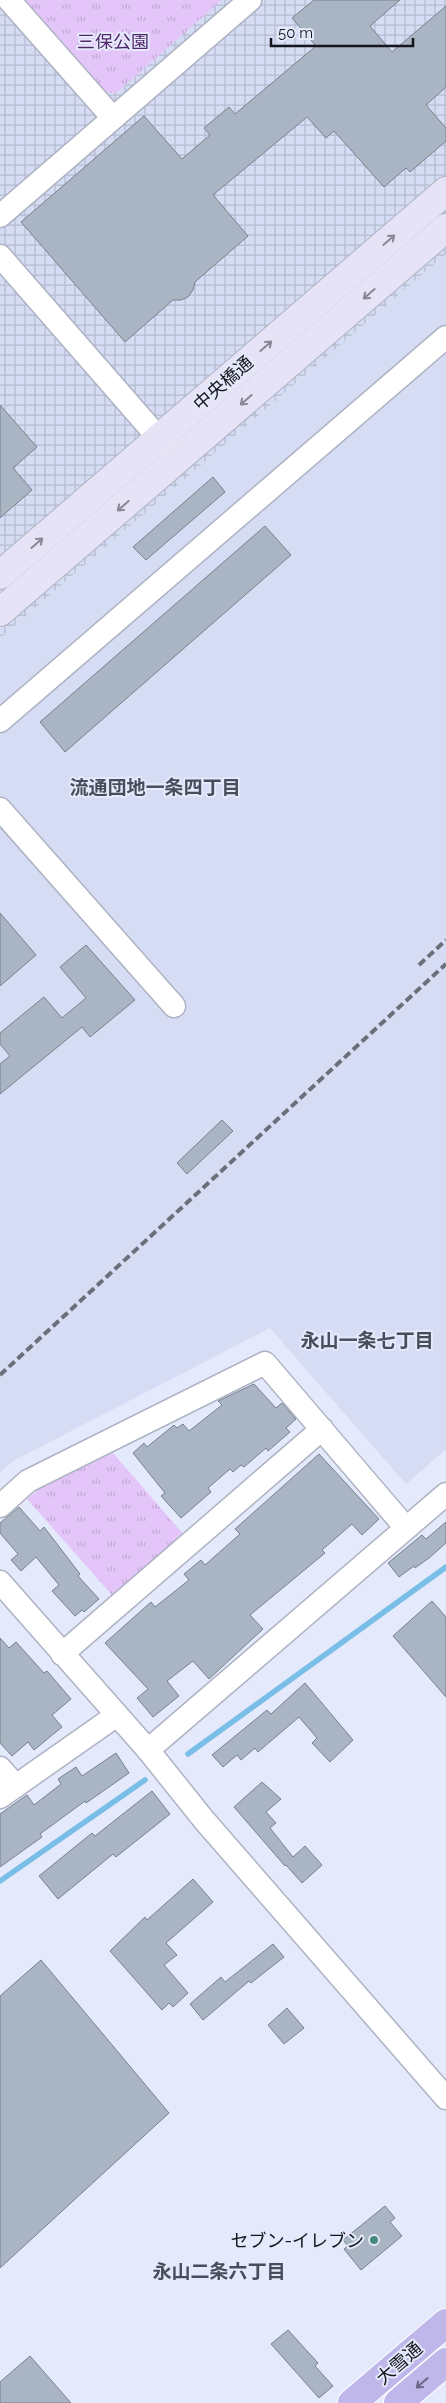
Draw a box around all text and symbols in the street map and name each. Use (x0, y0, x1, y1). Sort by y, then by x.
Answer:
scale bar (271, 15, 414, 47)
text: 50 m (278, 24, 313, 42)
park label: 三保公園 (77, 31, 149, 52)
one-way arrow (383, 234, 396, 245)
one-way arrow (363, 288, 376, 300)
one-way arrow (260, 340, 273, 351)
street label: 中央橋通 (189, 351, 257, 415)
one-way arrow (240, 394, 253, 405)
one-way arrow (116, 500, 129, 512)
one-way arrow (30, 538, 43, 549)
district label: 流通団地一条四丁目 (69, 776, 241, 798)
district label: 永山一条七丁目 (300, 1329, 434, 1351)
place label: セブン-イレブン (230, 2230, 364, 2251)
marker: セブン-イレブン (368, 2234, 380, 2246)
district label: 永山二条六丁目 (152, 2260, 286, 2282)
street label: 大雪通 (372, 2337, 426, 2389)
one-way arrow (416, 2377, 429, 2388)

